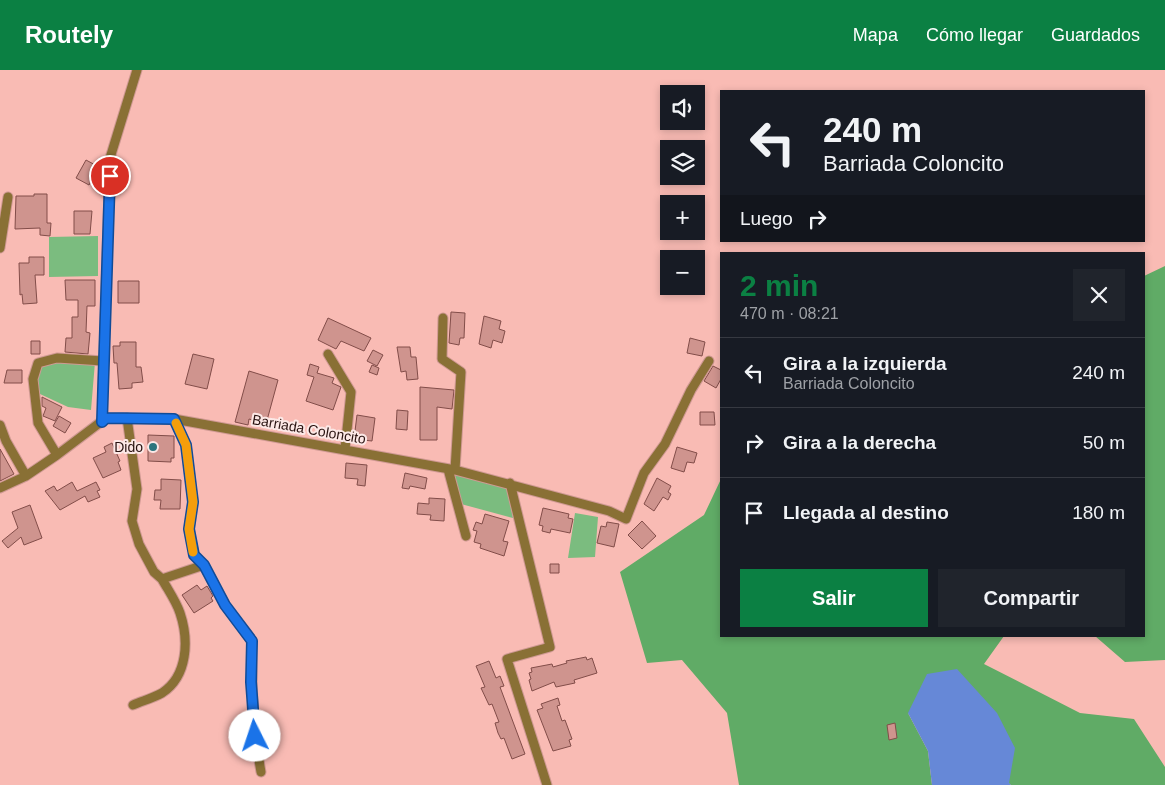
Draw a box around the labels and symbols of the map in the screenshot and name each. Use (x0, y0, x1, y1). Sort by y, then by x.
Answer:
pin (89, 155, 131, 197)
street label: Barriada Coloncito (251, 411, 367, 447)
place label: Dido (114, 439, 143, 455)
marker: Dido (147, 441, 159, 453)
position arrow (228, 709, 280, 761)

